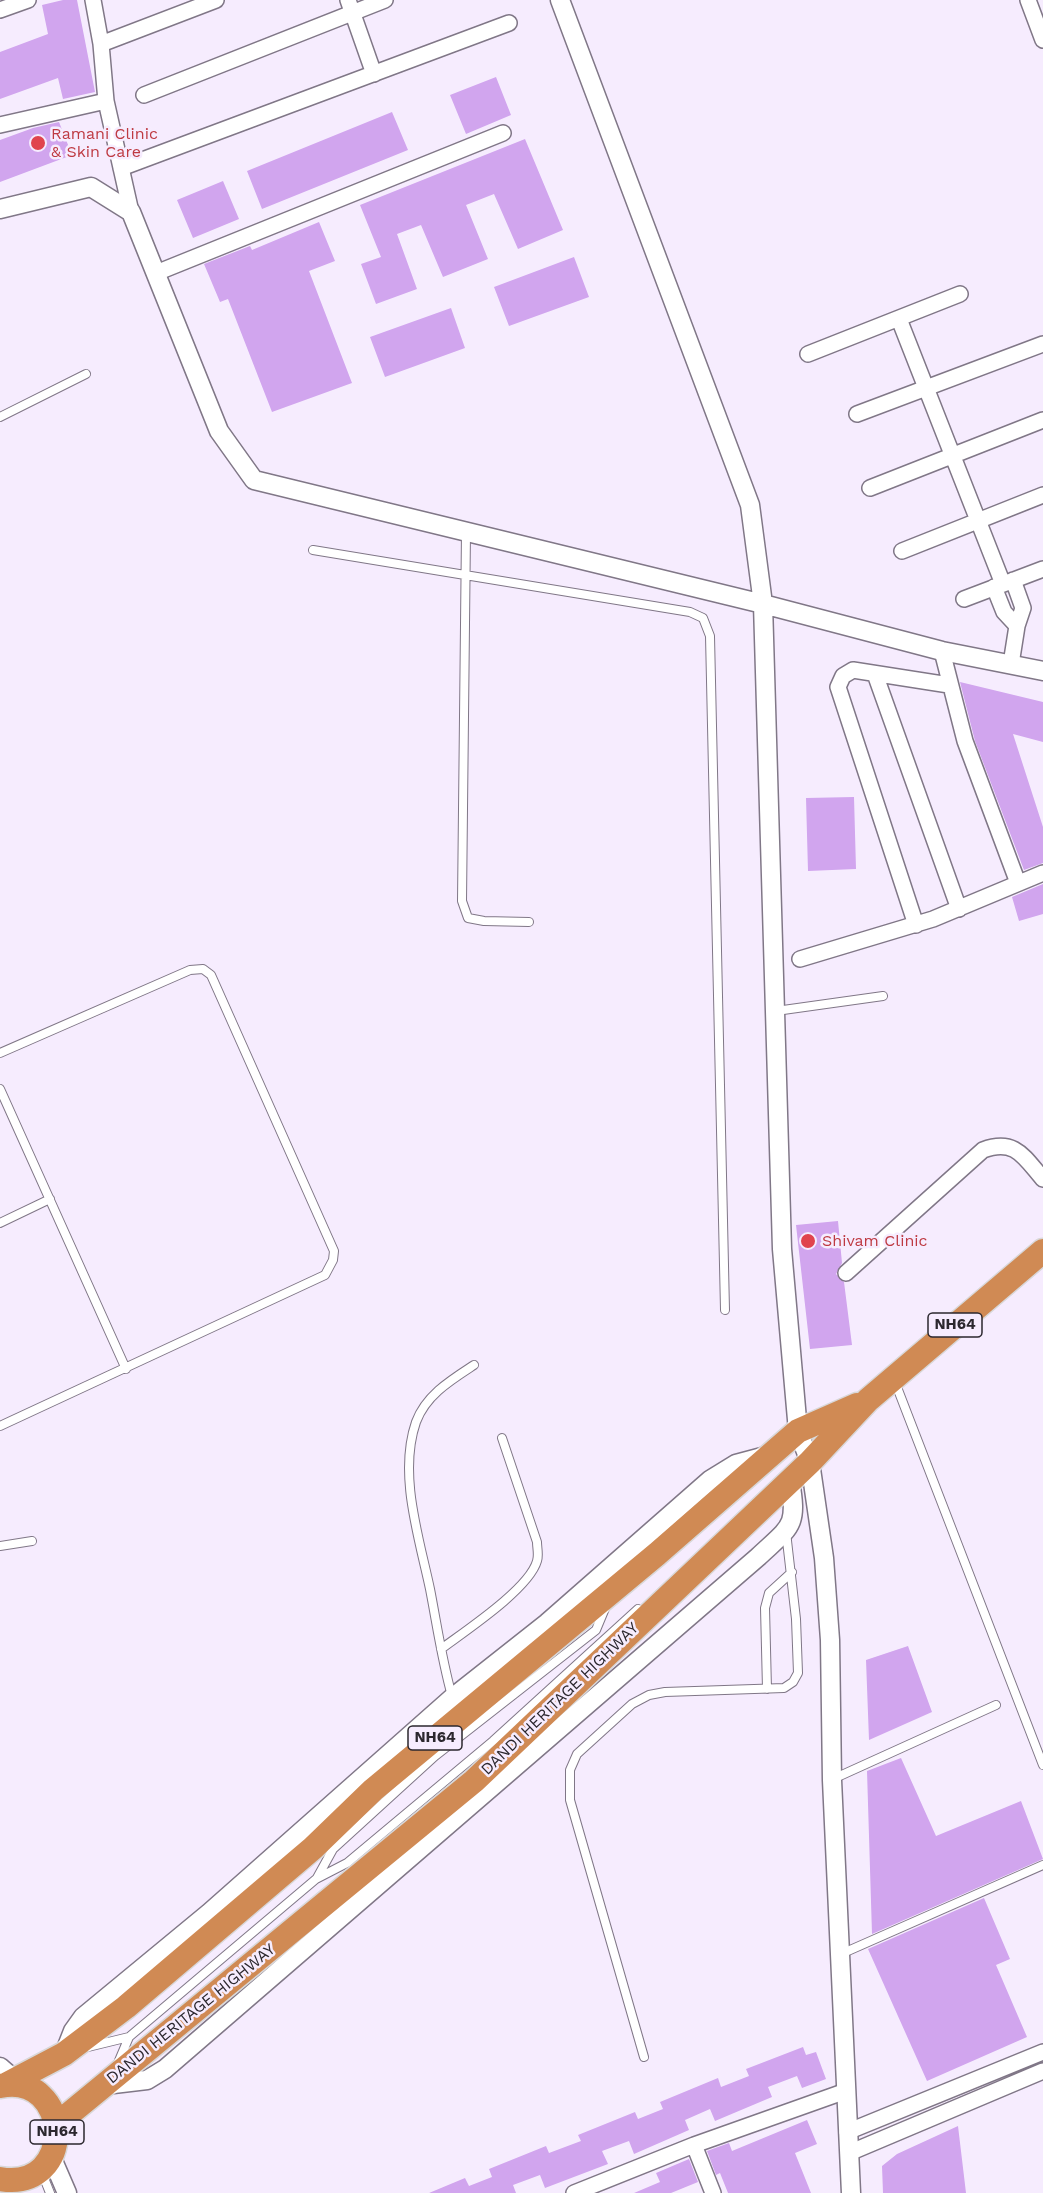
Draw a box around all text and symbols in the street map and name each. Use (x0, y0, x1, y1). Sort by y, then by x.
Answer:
place label: Ramani Clinic & Skin Care (51, 124, 158, 162)
marker: Ramani Clinic & Skin Care (29, 134, 47, 152)
place label: Shivam Clinic (822, 1231, 928, 1251)
marker: Shivam Clinic (799, 1232, 817, 1250)
road number: NH64 (928, 1313, 982, 1337)
street label: DANDI HERITAGE HIGHWAY (477, 1619, 643, 1779)
road number: NH64 (408, 1726, 462, 1750)
street label: DANDI HERITAGE HIGHWAY (103, 1940, 279, 2088)
road number: NH64 (30, 2120, 84, 2144)

